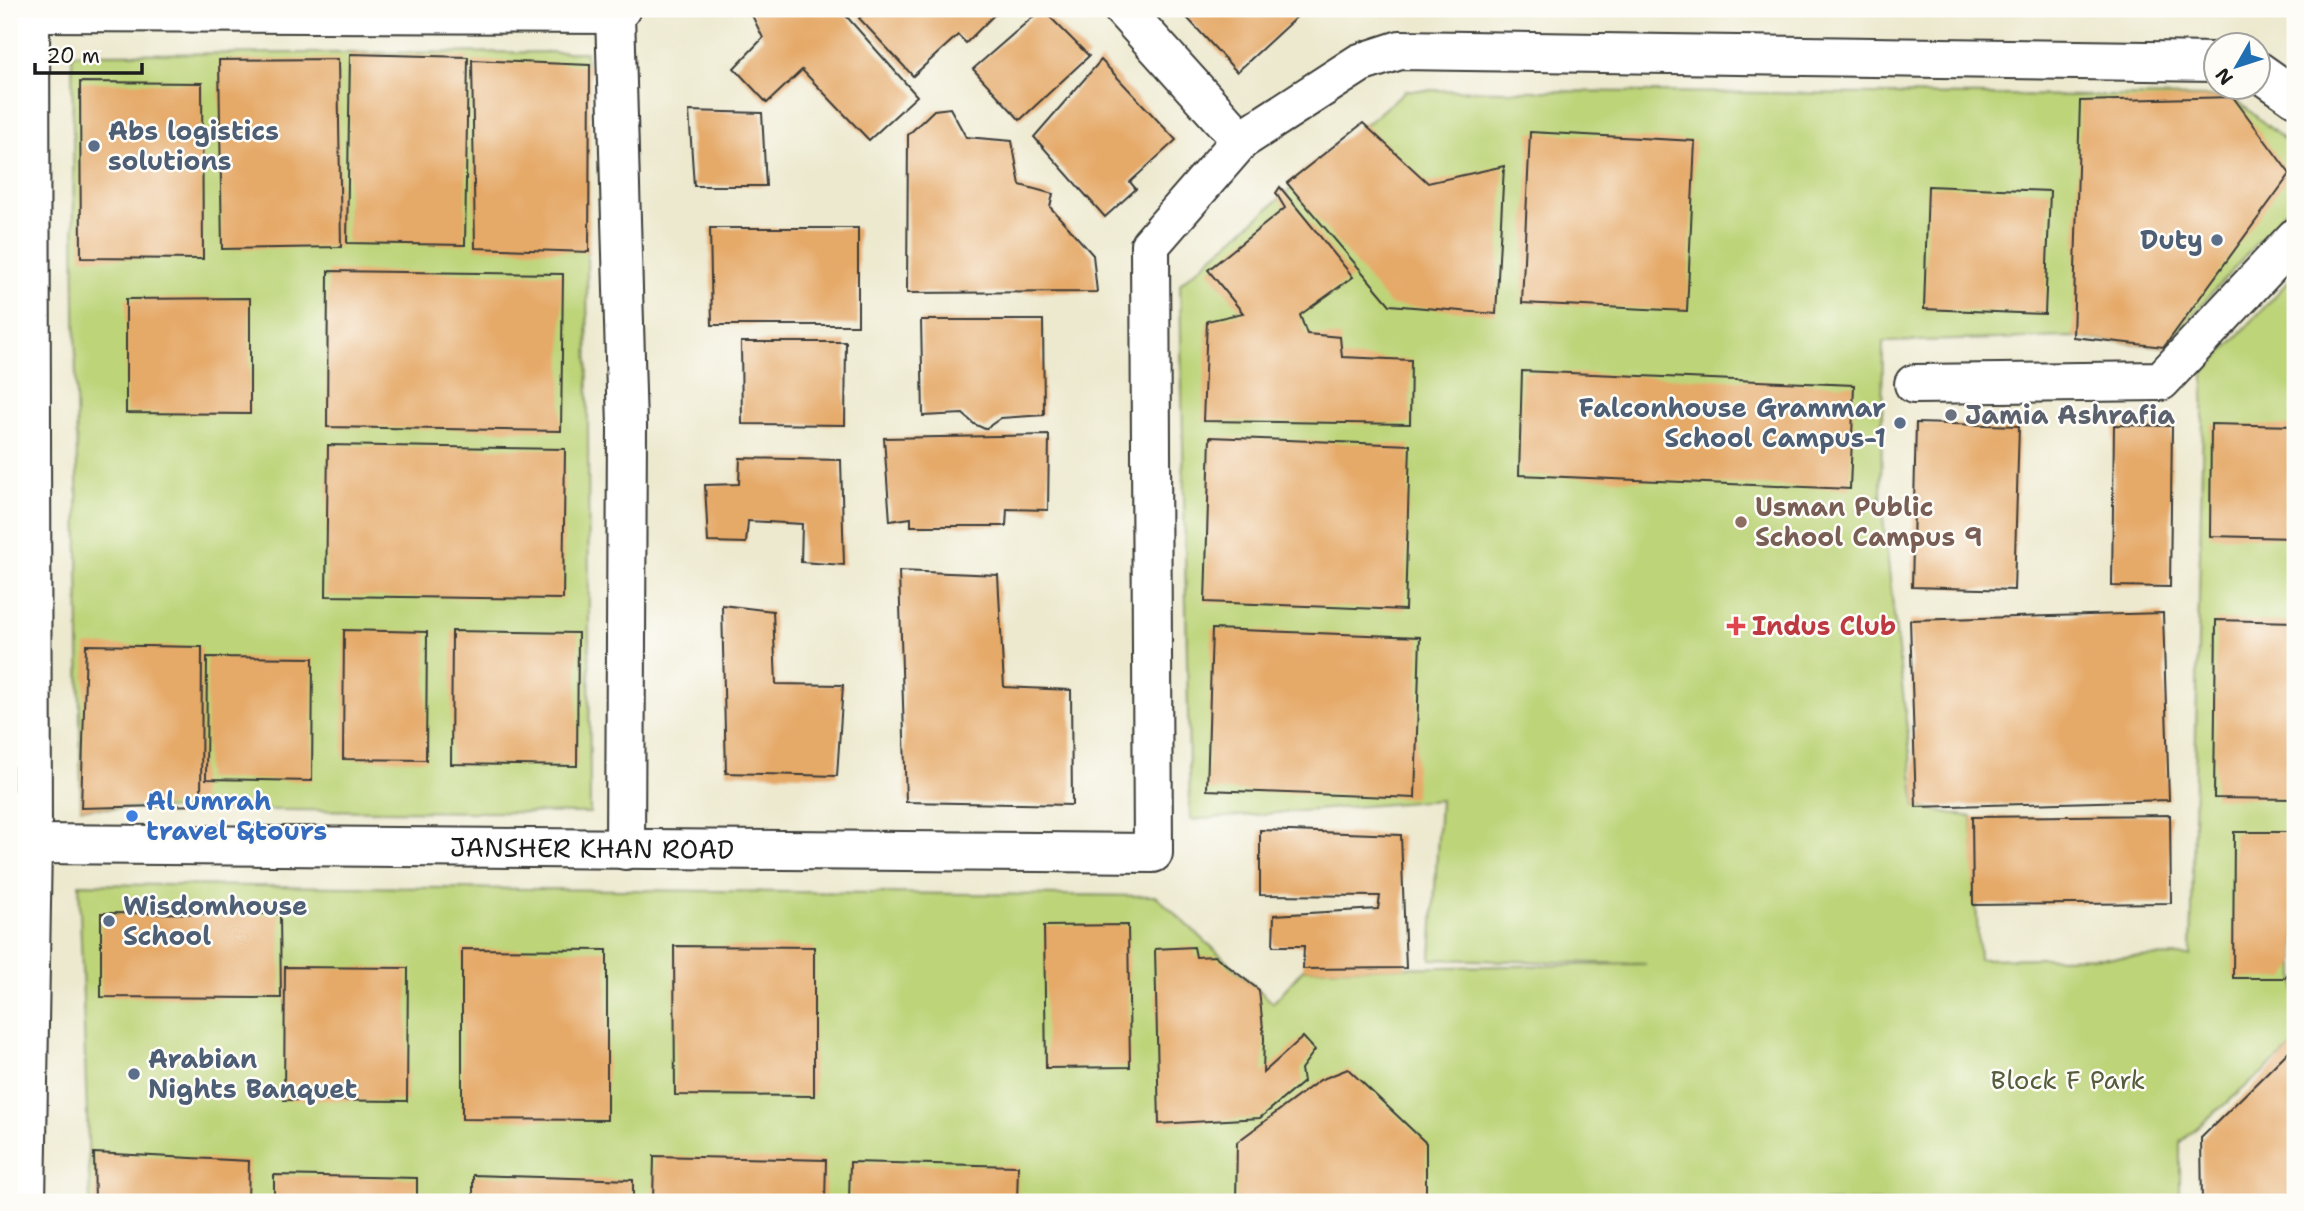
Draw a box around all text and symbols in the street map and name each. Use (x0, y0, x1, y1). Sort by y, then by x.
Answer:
scale bar (35, 32, 142, 76)
north arrow (2202, 32, 2272, 102)
text: 20 m (46, 42, 100, 70)
text: N (2210, 63, 2239, 90)
place label: Abs logistics solutions (108, 113, 279, 178)
marker: Abs logistics solutions (86, 138, 102, 154)
place label: Duty (2140, 222, 2203, 257)
marker: Duty (2209, 232, 2225, 248)
place label: Falconhouse Grammar School Campus-1 (1579, 390, 1886, 455)
place label: Jamia Ashrafia (1965, 397, 2175, 432)
marker: Jamia Ashrafia (1943, 407, 1959, 423)
marker: Falconhouse Grammar School Campus-1 (1892, 415, 1908, 431)
place label: Usman Public School Campus 9 (1755, 489, 1982, 554)
marker: Usman Public School Campus 9 (1733, 514, 1749, 530)
place label: Indus Club (1752, 608, 1896, 643)
marker: Indus Club (1726, 616, 1746, 636)
place label: Al umrah travel &tours (146, 783, 327, 848)
marker: Al umrah travel &tours (124, 808, 140, 824)
street label: JANSHER KHAN ROAD (450, 829, 734, 867)
place label: Wisdomhouse School (123, 888, 308, 953)
marker: Wisdomhouse School (101, 913, 117, 929)
place label: Arabian Nights Banquet (148, 1041, 357, 1106)
park label: Block F Park (1991, 1062, 2145, 1097)
marker: Arabian Nights Banquet (126, 1066, 142, 1082)

